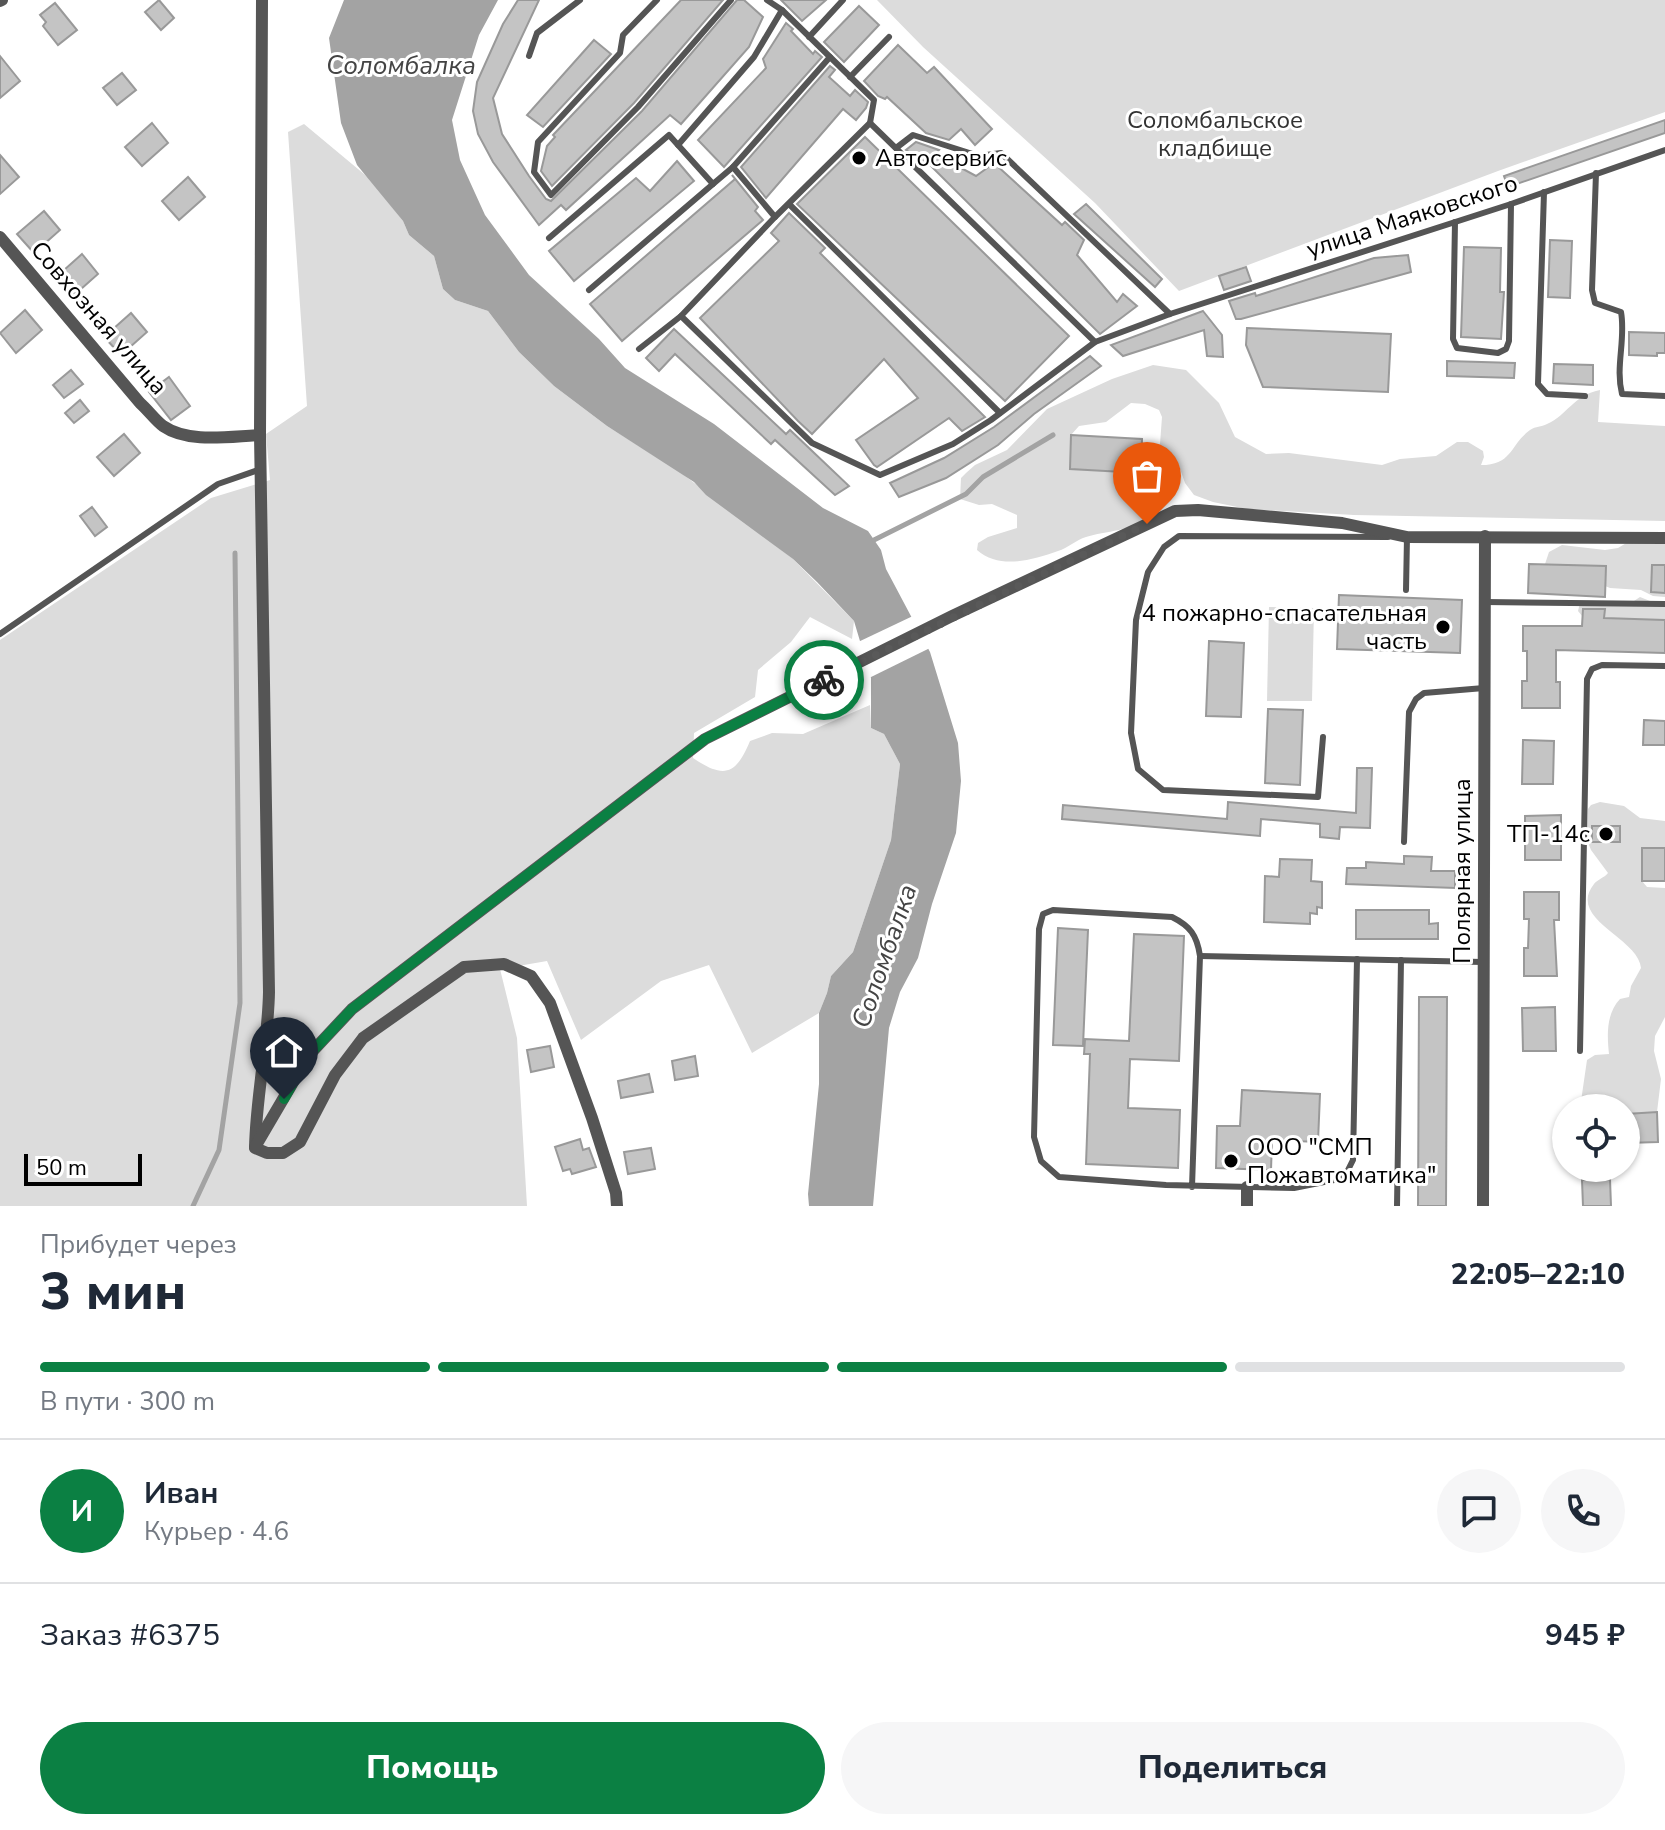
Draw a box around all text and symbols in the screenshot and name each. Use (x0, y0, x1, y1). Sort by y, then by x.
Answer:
water label: Соломбалка (326, 48, 476, 83)
park label: Соломбальское кладбище (1127, 104, 1303, 164)
place label: Автосервис (875, 142, 1007, 174)
marker: Автосервис (850, 149, 868, 167)
street label: улица Маяковского (1302, 167, 1522, 265)
street label: Совхозная улица (23, 234, 175, 402)
pin (1113, 442, 1181, 524)
icon: bag (1125, 454, 1169, 498)
place label: 4 пожарно-спасательная часть (1141, 597, 1427, 657)
marker: 4 пожарно-спасательная часть (1434, 618, 1452, 636)
courier (784, 640, 864, 720)
icon: bike (802, 658, 846, 702)
street label: Полярная улица (1446, 778, 1478, 964)
place label: ТП-14с (1507, 818, 1590, 850)
marker: ТП-14с (1597, 825, 1615, 843)
water label: Соломбалка (844, 880, 925, 1033)
pin (250, 1017, 318, 1099)
icon: home (262, 1029, 306, 1073)
map controls (1552, 1094, 1640, 1182)
button: locate (1552, 1094, 1640, 1182)
place label: ООО "СМП Пожавтоматика" (1247, 1131, 1436, 1191)
scale bar (24, 1150, 142, 1186)
marker: ООО "СМП Пожавтоматика" (1222, 1152, 1240, 1170)
text: 50 m (36, 1153, 87, 1183)
text: Прибудет через (40, 1227, 237, 1262)
text: 22:05–22:10 (1450, 1254, 1625, 1295)
text: 3 мин (40, 1256, 186, 1327)
text: В пути · 300 m (40, 1384, 215, 1419)
button: chat (1437, 1469, 1521, 1553)
button: phone (1541, 1469, 1625, 1553)
text: Иван (144, 1473, 219, 1514)
text: И (71, 1491, 93, 1532)
text: Курьер · 4.6 (144, 1514, 289, 1549)
text: Заказ #6375 (40, 1615, 220, 1656)
text: 945 ₽ (1545, 1615, 1625, 1656)
button: Помощь (40, 1722, 825, 1814)
button: Поделиться (841, 1722, 1625, 1814)

